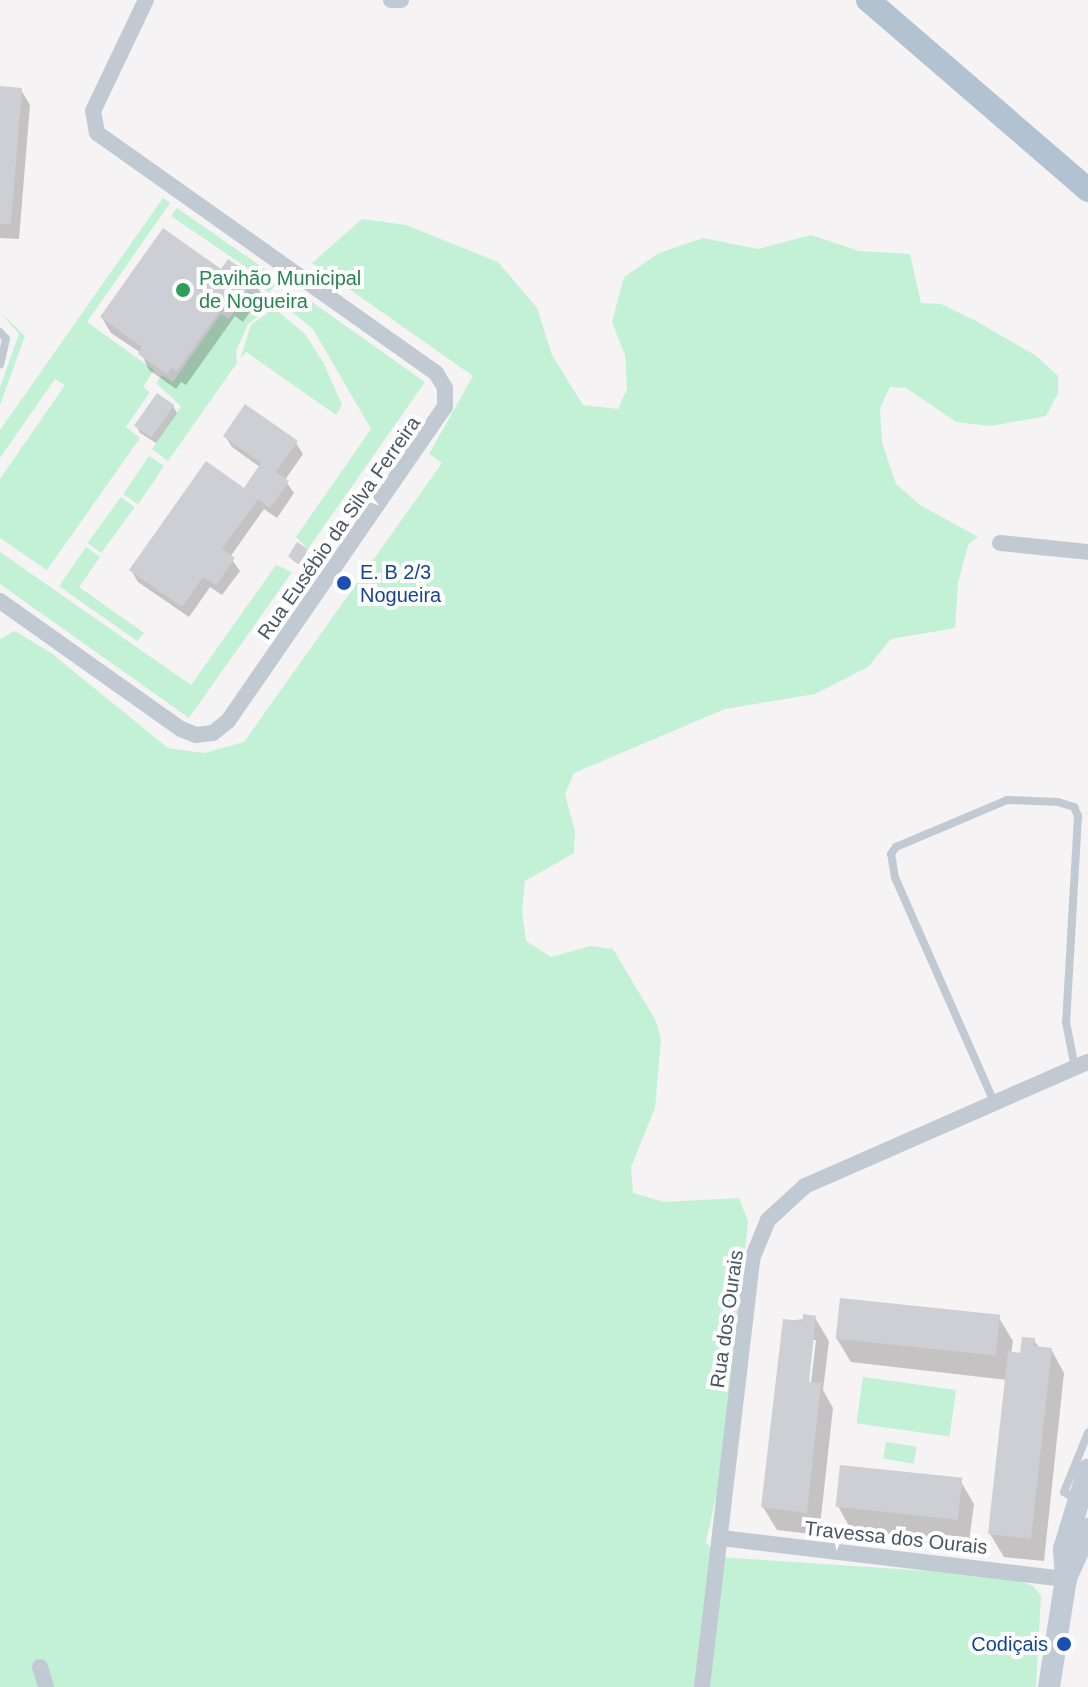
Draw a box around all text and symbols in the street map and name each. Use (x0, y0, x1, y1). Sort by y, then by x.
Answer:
place label: Pavihão Municipal de Nogueira (199, 266, 361, 313)
marker: Pavihão Municipal de Nogueira (174, 281, 192, 299)
street label: Rua Eusébio da Silva Ferreira (253, 412, 425, 644)
place label: E. B 2/3 Nogueira (360, 560, 441, 607)
marker: E. B 2/3 Nogueira (335, 574, 353, 592)
street label: Rua dos Ourais (705, 1249, 749, 1389)
street label: Travessa dos Ourais (803, 1516, 989, 1560)
place label: Codiçais (971, 1632, 1048, 1656)
marker: Codiçais (1055, 1635, 1073, 1653)

